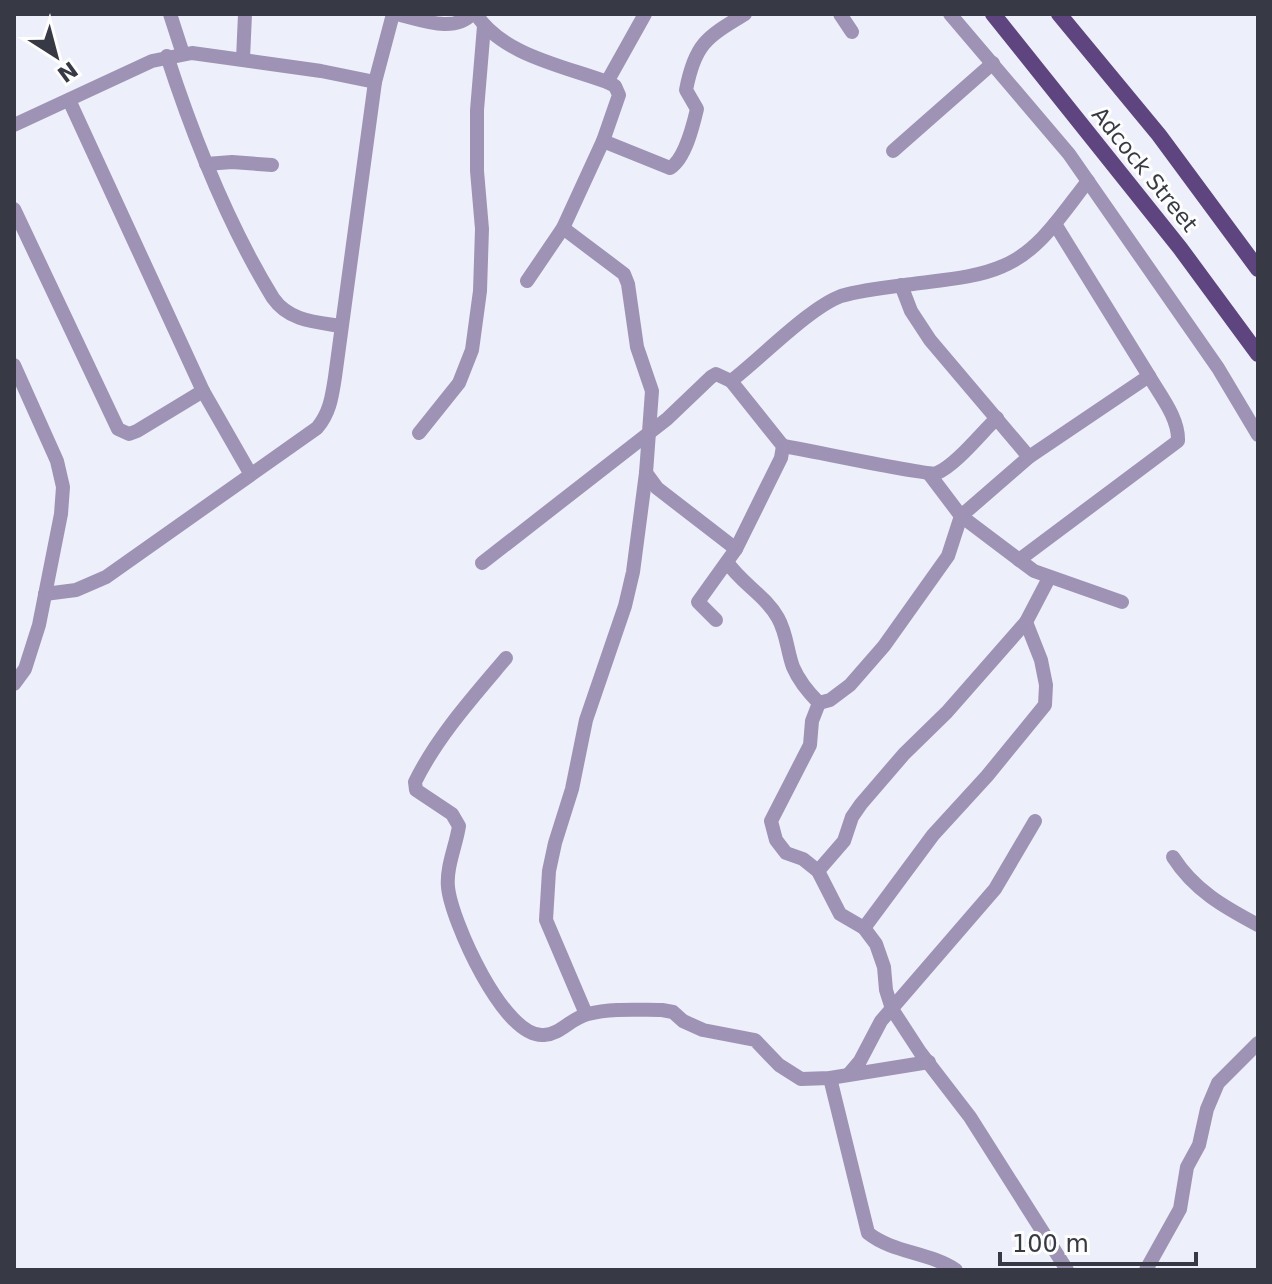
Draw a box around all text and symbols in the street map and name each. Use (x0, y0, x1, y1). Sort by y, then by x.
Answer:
north arrow (16, 16, 96, 96)
text: N (53, 56, 82, 87)
street label: Adcock Street (1087, 102, 1203, 237)
scale bar (1000, 1216, 1196, 1266)
text: 100 m (1012, 1230, 1089, 1258)

